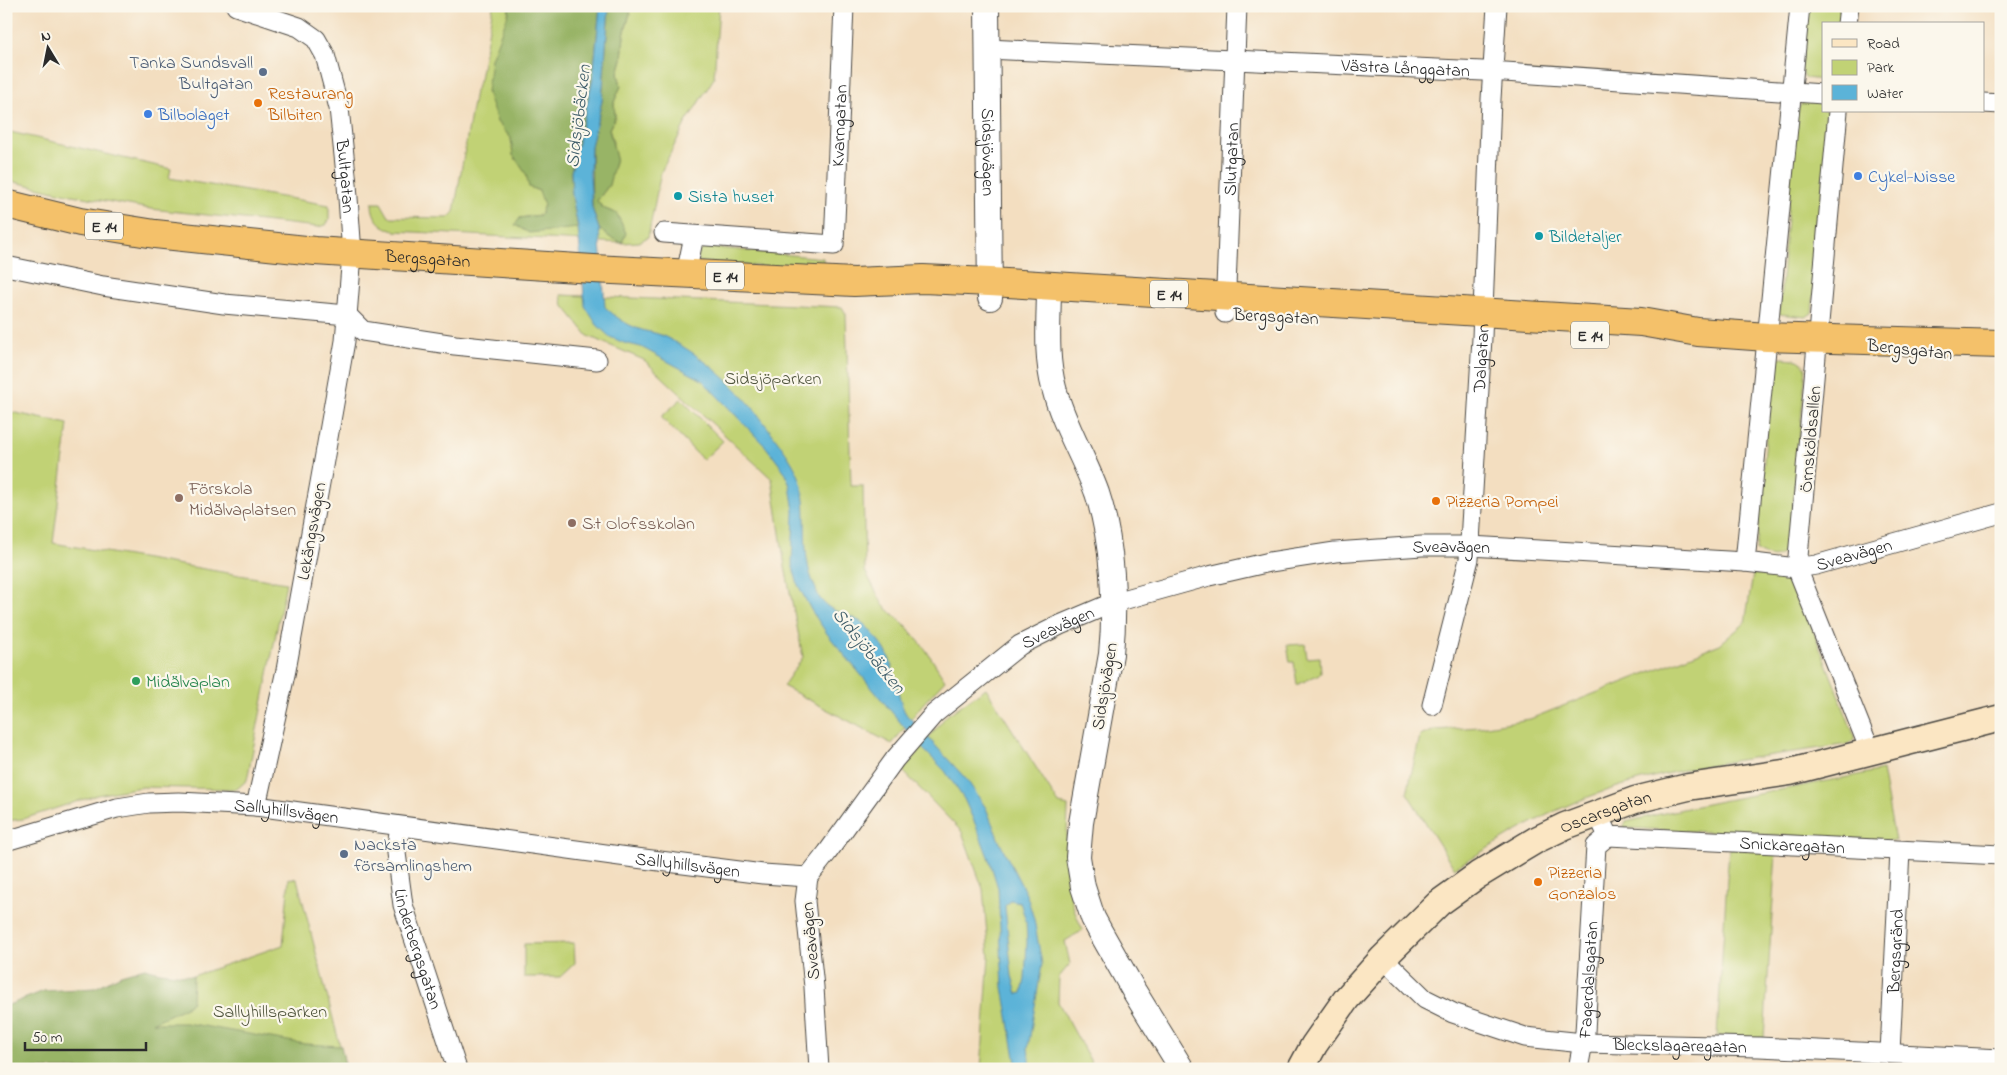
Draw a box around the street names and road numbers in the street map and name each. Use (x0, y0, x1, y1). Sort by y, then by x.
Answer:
street label: Västra Långgatan (1340, 54, 1470, 85)
street label: Kvarngatan (826, 84, 856, 167)
street label: Sidsjövägen (973, 108, 1000, 196)
street label: Slutgatan (1219, 122, 1247, 196)
street label: Bultgatan (327, 137, 360, 214)
road number: E 14 (85, 212, 123, 240)
street label: Bergsgatan (383, 244, 471, 276)
road number: E 14 (706, 262, 744, 290)
road number: E 14 (1150, 280, 1188, 308)
street label: Bergsgatan (1231, 303, 1319, 334)
road number: E 14 (1571, 322, 1609, 348)
street label: Dalgatan (1468, 323, 1498, 394)
street label: Bergsgatan (1865, 333, 1954, 369)
street label: Örnsköldsallén (1794, 385, 1830, 494)
street label: Lekängsvägen (292, 480, 335, 583)
street label: Sveavägen (1813, 533, 1896, 579)
street label: Sveavägen (1412, 535, 1491, 562)
street label: Sveavägen (1018, 601, 1099, 657)
street label: Sidsjövägen (1086, 641, 1127, 732)
street label: Oscarsgatan (1556, 785, 1655, 842)
street label: Sallyhillsvägen (233, 794, 340, 832)
street label: Snickaregatan (1739, 831, 1846, 862)
street label: Sallyhillsvägen (634, 847, 742, 886)
street label: Linderbergsgatan (386, 887, 448, 1013)
street label: Sveavägen (796, 901, 829, 981)
street label: Bergsgränd (1882, 908, 1912, 995)
street label: Fagerdalsgatan (1573, 920, 1607, 1042)
street label: Bleckslagaregatan (1611, 1033, 1747, 1062)

